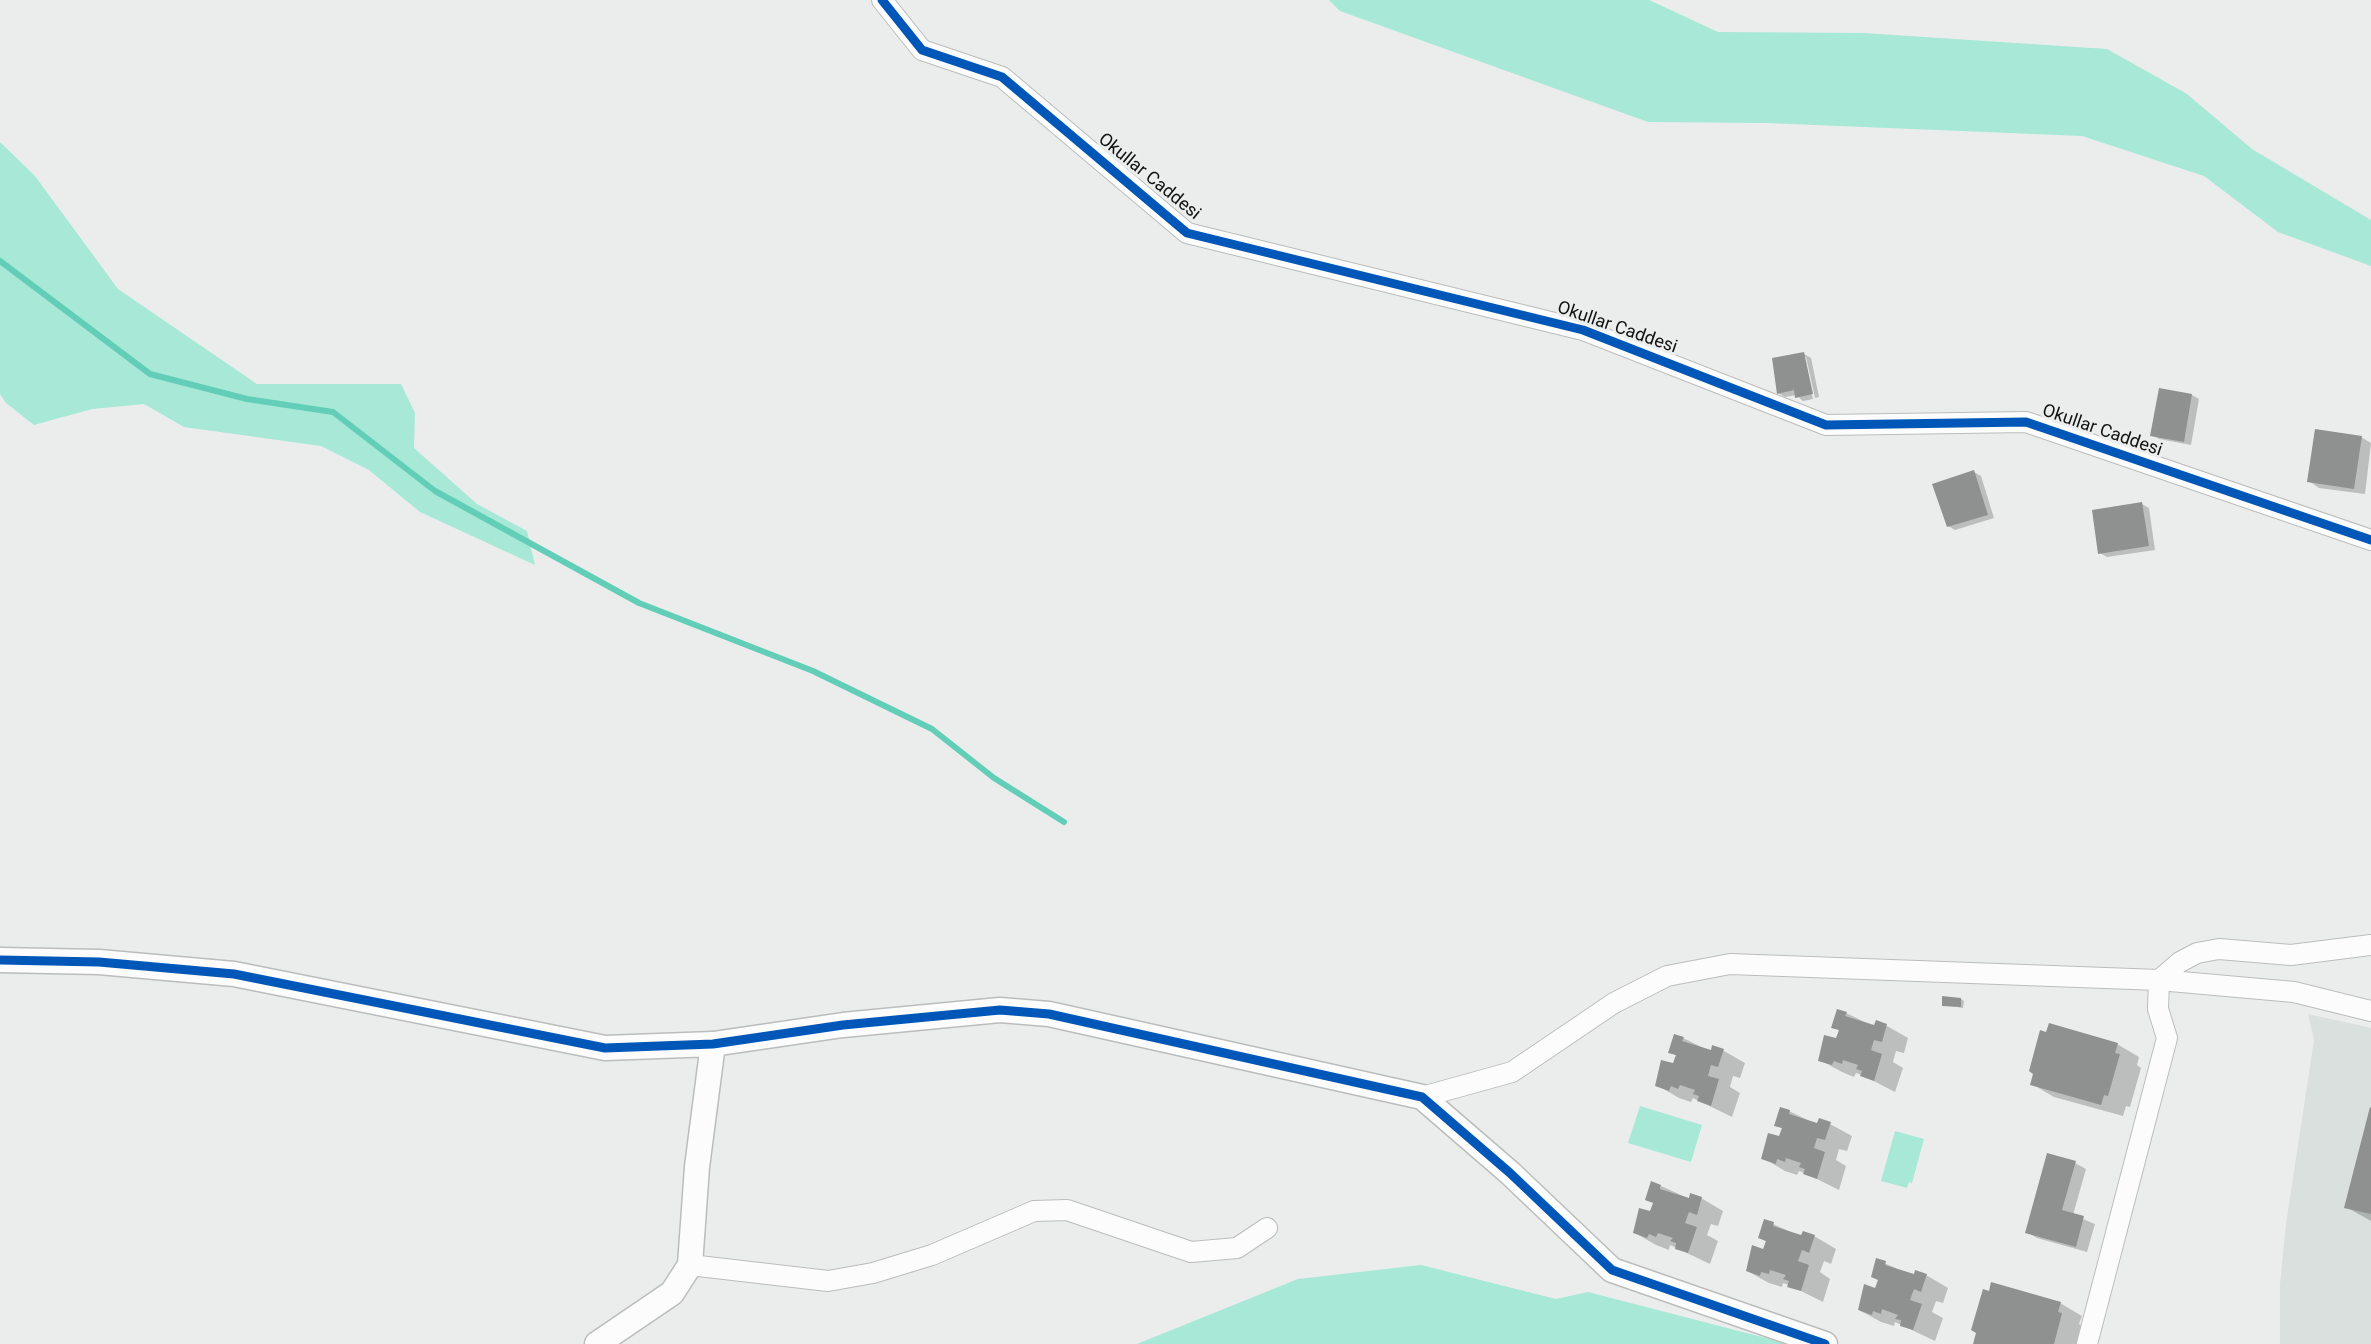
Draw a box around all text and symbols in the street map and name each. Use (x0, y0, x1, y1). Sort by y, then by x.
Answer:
street label: Okullar Caddesi (1093, 129, 1205, 225)
street label: Okullar Caddesi (1554, 297, 1680, 359)
street label: Okullar Caddesi (2039, 400, 2165, 462)

